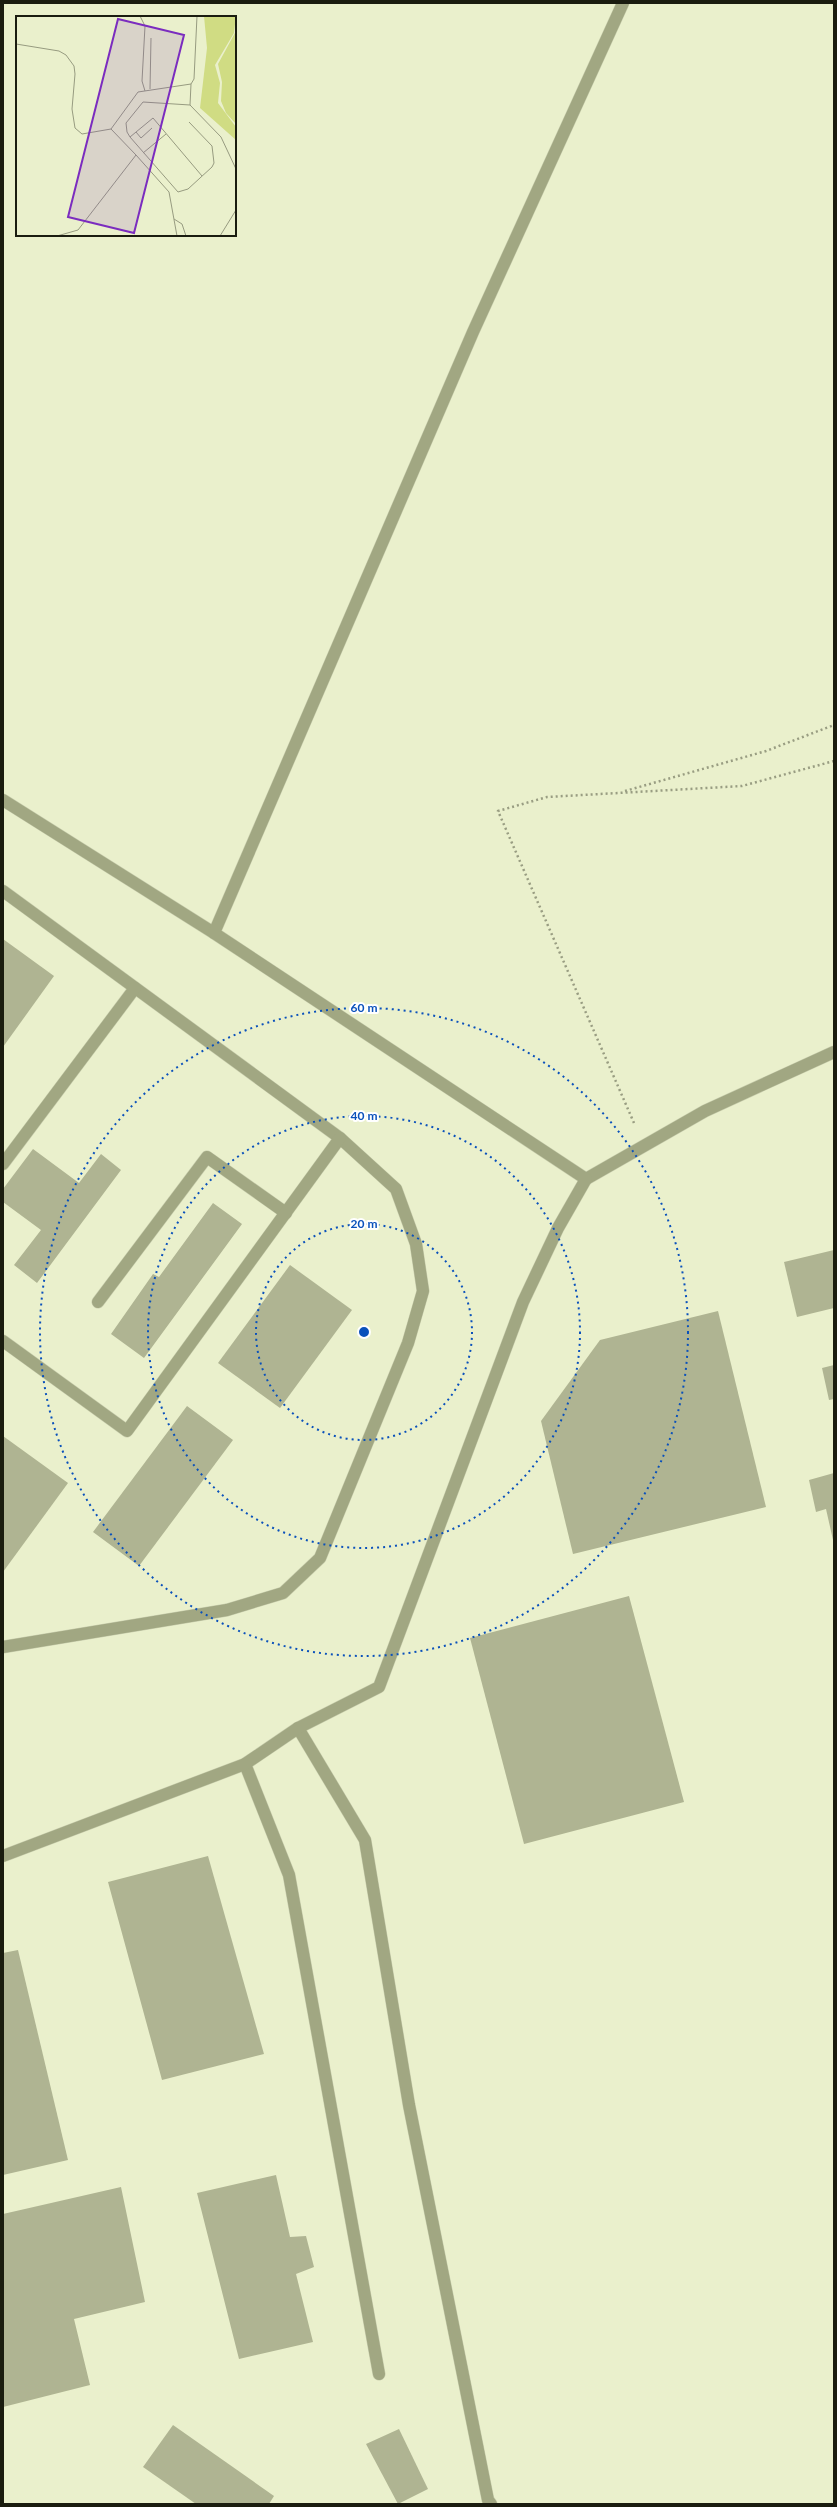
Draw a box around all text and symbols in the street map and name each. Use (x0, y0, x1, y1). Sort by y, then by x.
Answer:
inset map (16, 16, 236, 236)
text: 60 m (351, 1000, 377, 1015)
text: 40 m (351, 1108, 377, 1123)
text: 20 m (351, 1216, 377, 1231)
centre of rings (357, 1325, 371, 1339)

